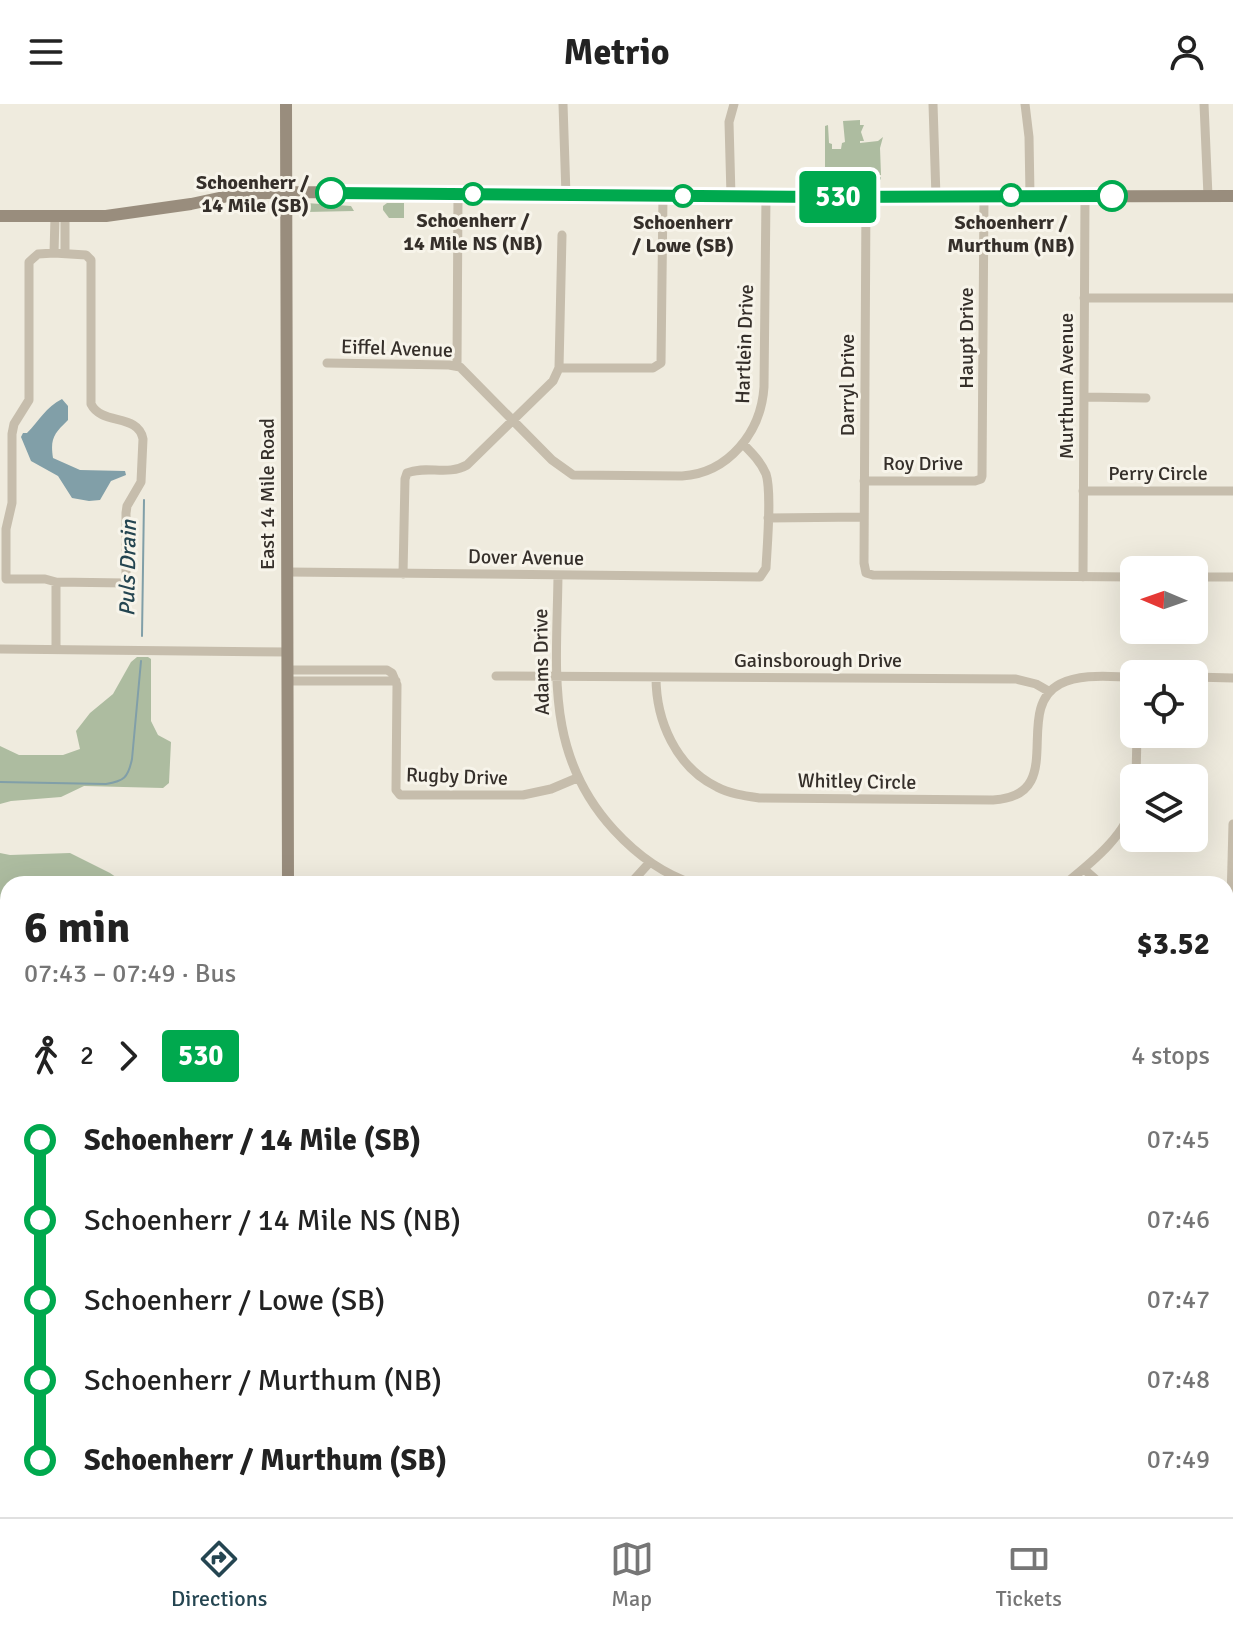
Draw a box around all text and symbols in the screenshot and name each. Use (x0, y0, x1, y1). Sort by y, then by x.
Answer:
icon: menu (24, 30, 68, 74)
text: Metrio (564, 30, 669, 75)
icon: person (1165, 30, 1209, 74)
place label: Schoenherr / 14 Mile (SB) (196, 170, 309, 218)
line badge: 530 (792, 171, 884, 223)
marker: Schoenherr / 14 Mile (SB) (316, 178, 346, 208)
text: 530 (815, 180, 861, 214)
unlabelled marker (1097, 181, 1127, 211)
marker: Schoenherr / 14 Mile NS (NB) (462, 183, 484, 205)
marker: Schoenherr / Murthum (NB) (1000, 184, 1022, 206)
marker: Schoenherr / Lowe (SB) (672, 185, 694, 207)
place label: Schoenherr / 14 Mile NS (NB) (403, 208, 543, 256)
place label: Schoenherr / Lowe (SB) (632, 210, 734, 258)
place label: Schoenherr / Murthum (NB) (947, 210, 1075, 258)
street label: Hartlein Drive (730, 284, 759, 404)
street label: Haupt Drive (954, 287, 979, 389)
street label: Murthum Avenue (1054, 313, 1079, 459)
street label: Eiffel Avenue (341, 334, 453, 363)
street label: Darryl Drive (835, 334, 860, 436)
street label: East 14 Mile Road (255, 418, 280, 570)
street label: Roy Drive (883, 451, 963, 476)
street label: Perry Circle (1108, 461, 1208, 486)
water label: Puls Drain (113, 519, 142, 616)
street label: Dover Avenue (468, 544, 584, 571)
north arrow (1120, 556, 1208, 644)
map controls (1120, 556, 1208, 852)
street label: Adams Drive (528, 608, 555, 716)
street label: Gainsborough Drive (734, 648, 902, 673)
button: locate (1120, 660, 1208, 748)
street label: Rugby Drive (406, 762, 508, 791)
button: layers (1120, 764, 1208, 852)
street label: Whitley Circle (797, 768, 917, 795)
text: 6 min (24, 901, 130, 955)
text: $3.52 (1137, 926, 1210, 963)
text: 07:43 – 07:49 · Bus (24, 958, 236, 990)
icon: walk (24, 1034, 68, 1078)
icon: forward (106, 1034, 150, 1078)
text: 530 (178, 1039, 223, 1073)
text: 2 (80, 1040, 94, 1072)
text: 4 stops (1131, 1040, 1210, 1072)
text: Schoenherr / 14 Mile (SB) (84, 1122, 421, 1159)
text: 07:45 (1147, 1124, 1210, 1156)
text: Schoenherr / 14 Mile NS (NB) (84, 1202, 461, 1239)
text: 07:46 (1147, 1204, 1210, 1236)
text: Schoenherr / Lowe (SB) (84, 1282, 385, 1319)
text: 07:47 (1147, 1284, 1210, 1316)
text: Schoenherr / Murthum (NB) (84, 1362, 442, 1399)
text: 07:48 (1147, 1364, 1210, 1396)
text: Schoenherr / Murthum (SB) (84, 1442, 447, 1479)
text: 07:49 (1147, 1444, 1210, 1476)
tab: Directions (171, 1537, 267, 1612)
tab: Map (610, 1537, 654, 1612)
tab: Tickets (996, 1537, 1062, 1612)

